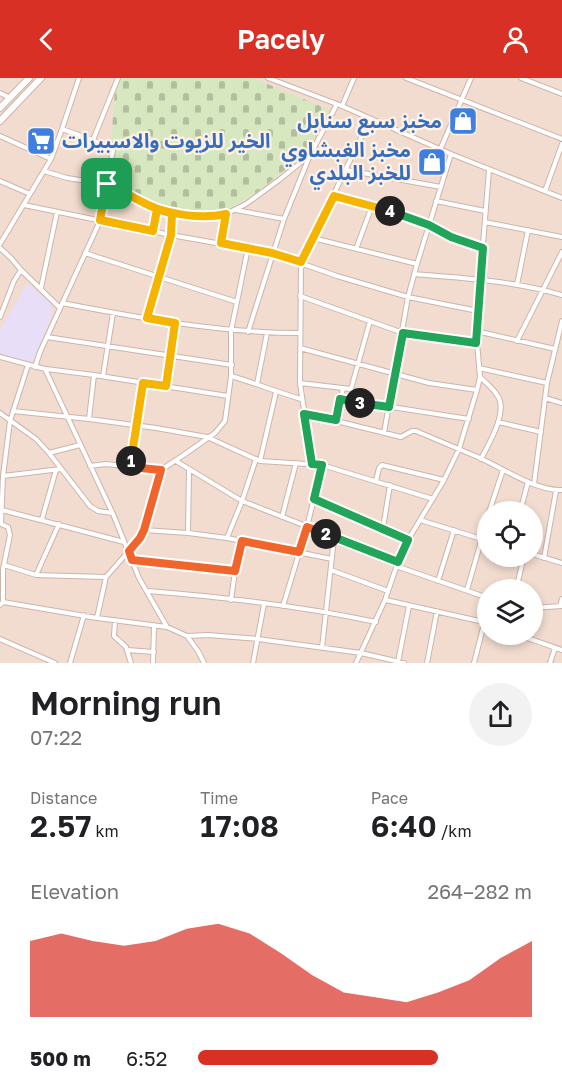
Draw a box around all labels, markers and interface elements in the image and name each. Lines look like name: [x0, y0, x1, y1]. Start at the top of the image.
icon: back: [30, 23, 63, 56]
text: Pacely: [237, 23, 325, 55]
icon: person: [499, 23, 532, 56]
shop icon: مخبز سبع سنابل: [447, 105, 479, 137]
place label: مخبز سبع سنابل: [297, 108, 442, 136]
supermarket icon: الخير للزيوت والاسبيرات: [25, 125, 57, 157]
place label: الخير للزيوت والاسبيرات: [62, 128, 270, 153]
place label: مخبز الغبشاوي للخبز البلدي: [281, 137, 411, 190]
shop icon: مخبز الغبشاوي للخبز البلدي: [416, 146, 448, 178]
pin: [81, 158, 132, 209]
icon: arrive: [90, 167, 123, 200]
pin: 4: [375, 196, 405, 226]
text: 4: [385, 201, 395, 221]
pin: 3: [345, 388, 375, 418]
text: 3: [355, 393, 365, 413]
pin: 1: [116, 446, 146, 476]
text: 1: [127, 451, 135, 471]
map controls: [477, 501, 543, 645]
button: locate: [477, 501, 543, 567]
pin: 2: [311, 519, 341, 549]
text: 2: [321, 524, 331, 544]
button: layers: [477, 579, 543, 645]
text: Morning run: [30, 683, 222, 722]
button: share: [469, 683, 532, 746]
text: 07:22: [30, 725, 82, 749]
text: Distance: [30, 788, 97, 808]
text: Time: [200, 788, 238, 808]
text: Pace: [371, 788, 408, 808]
text: 2.57: [30, 808, 91, 844]
text: 17:08: [200, 808, 279, 844]
text: 6:40: [371, 808, 437, 844]
text: km: [91, 821, 119, 841]
text: /km: [437, 821, 472, 841]
text: Elevation: [30, 879, 119, 903]
text: 264–282 m: [427, 879, 532, 903]
text: 500 m: [30, 1046, 91, 1070]
text: 6:52: [126, 1046, 167, 1070]

